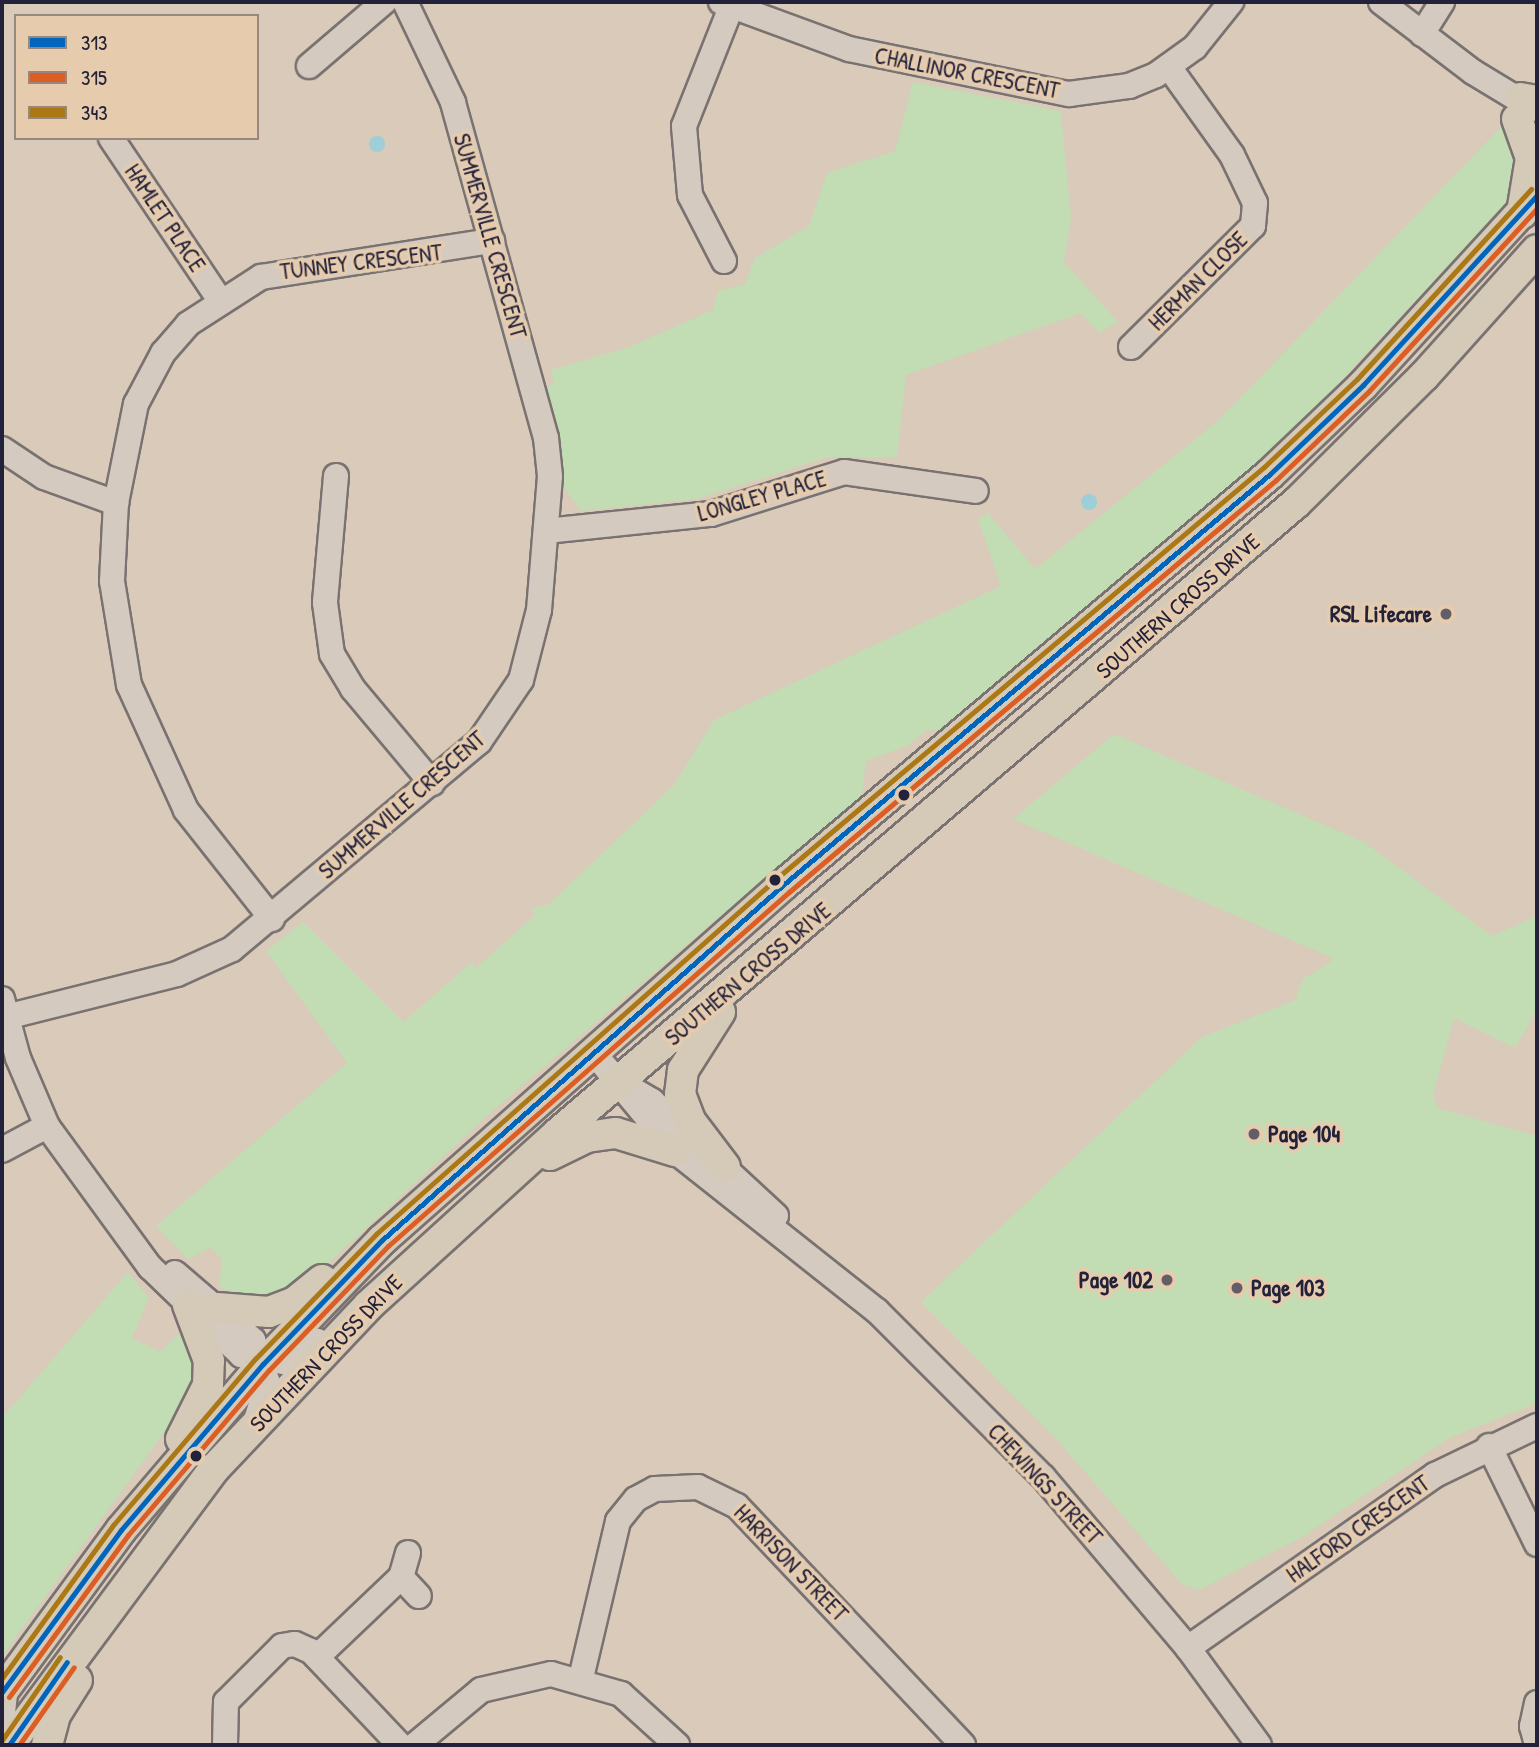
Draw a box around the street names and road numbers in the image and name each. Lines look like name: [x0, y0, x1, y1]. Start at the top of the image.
street label: CHALLINOR CRESCENT: [872, 42, 1062, 104]
street label: SUMMERVILLE CRESCENT: [448, 130, 532, 342]
street label: HAMLET PLACE: [119, 159, 211, 277]
street label: HERMAN CLOSE: [1143, 226, 1253, 336]
street label: TUNNEY CRESCENT: [278, 238, 444, 286]
street label: LONGLEY PLACE: [695, 464, 829, 528]
street label: SOUTHERN CROSS DRIVE: [1091, 527, 1265, 685]
street label: SUMMERVILLE CRESCENT: [313, 725, 491, 885]
street label: SOUTHERN CROSS DRIVE: [660, 897, 836, 1051]
street label: SOUTHERN CROSS DRIVE: [244, 1269, 408, 1437]
street label: CHEWINGS STREET: [982, 1418, 1108, 1550]
street label: HALFORD CRESCENT: [1281, 1469, 1435, 1589]
street label: HARRISON STREET: [728, 1499, 854, 1627]

